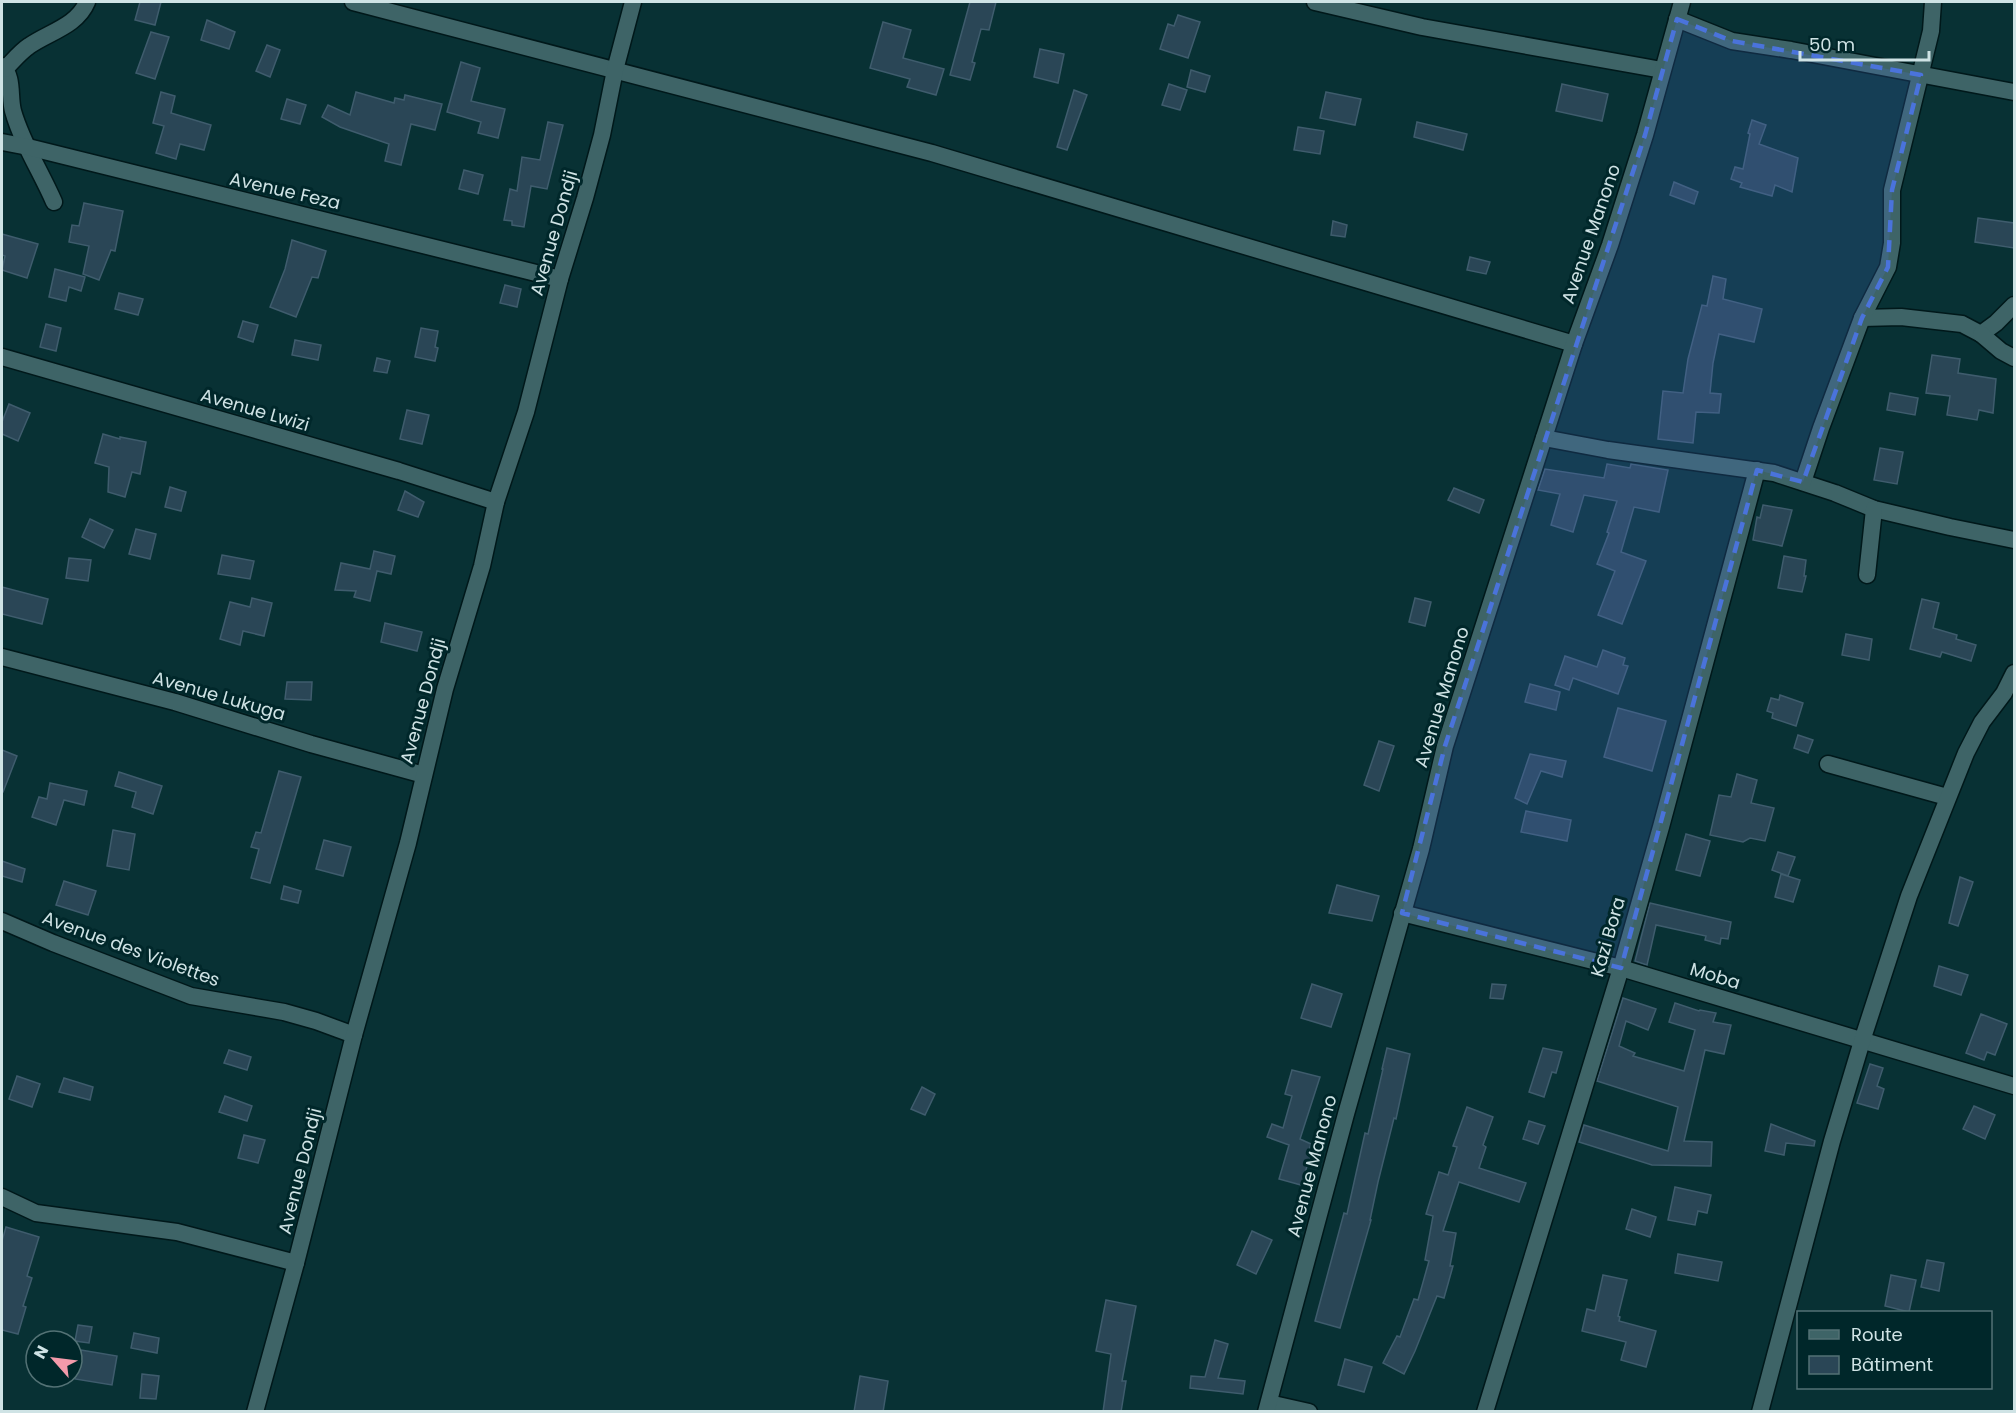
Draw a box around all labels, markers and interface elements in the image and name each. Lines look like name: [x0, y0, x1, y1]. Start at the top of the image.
scale bar: [1800, 24, 1929, 62]
text: 50 m: [1809, 32, 1855, 57]
street label: Avenue Manono: [1555, 161, 1626, 307]
street label: Avenue Feza: [227, 166, 343, 215]
street label: Avenue Dondji: [524, 167, 583, 298]
street label: Avenue Lwizi: [198, 382, 312, 437]
street label: Avenue Manono: [1408, 623, 1475, 770]
street label: Avenue Dondji: [394, 635, 451, 767]
street label: Avenue Lukuga: [150, 665, 288, 726]
street label: Kazi Bora: [1584, 894, 1631, 980]
street label: Avenue des Violettes: [39, 905, 223, 992]
street label: Moba: [1687, 956, 1743, 995]
street label: Avenue Manono: [1281, 1092, 1343, 1240]
street label: Avenue Dondji: [272, 1105, 327, 1237]
legend: [1797, 1311, 1992, 1389]
text: Route: [1851, 1322, 1903, 1347]
north arrow: [24, 1329, 84, 1389]
text: N: [28, 1341, 54, 1363]
text: Bâtiment: [1851, 1352, 1933, 1377]

